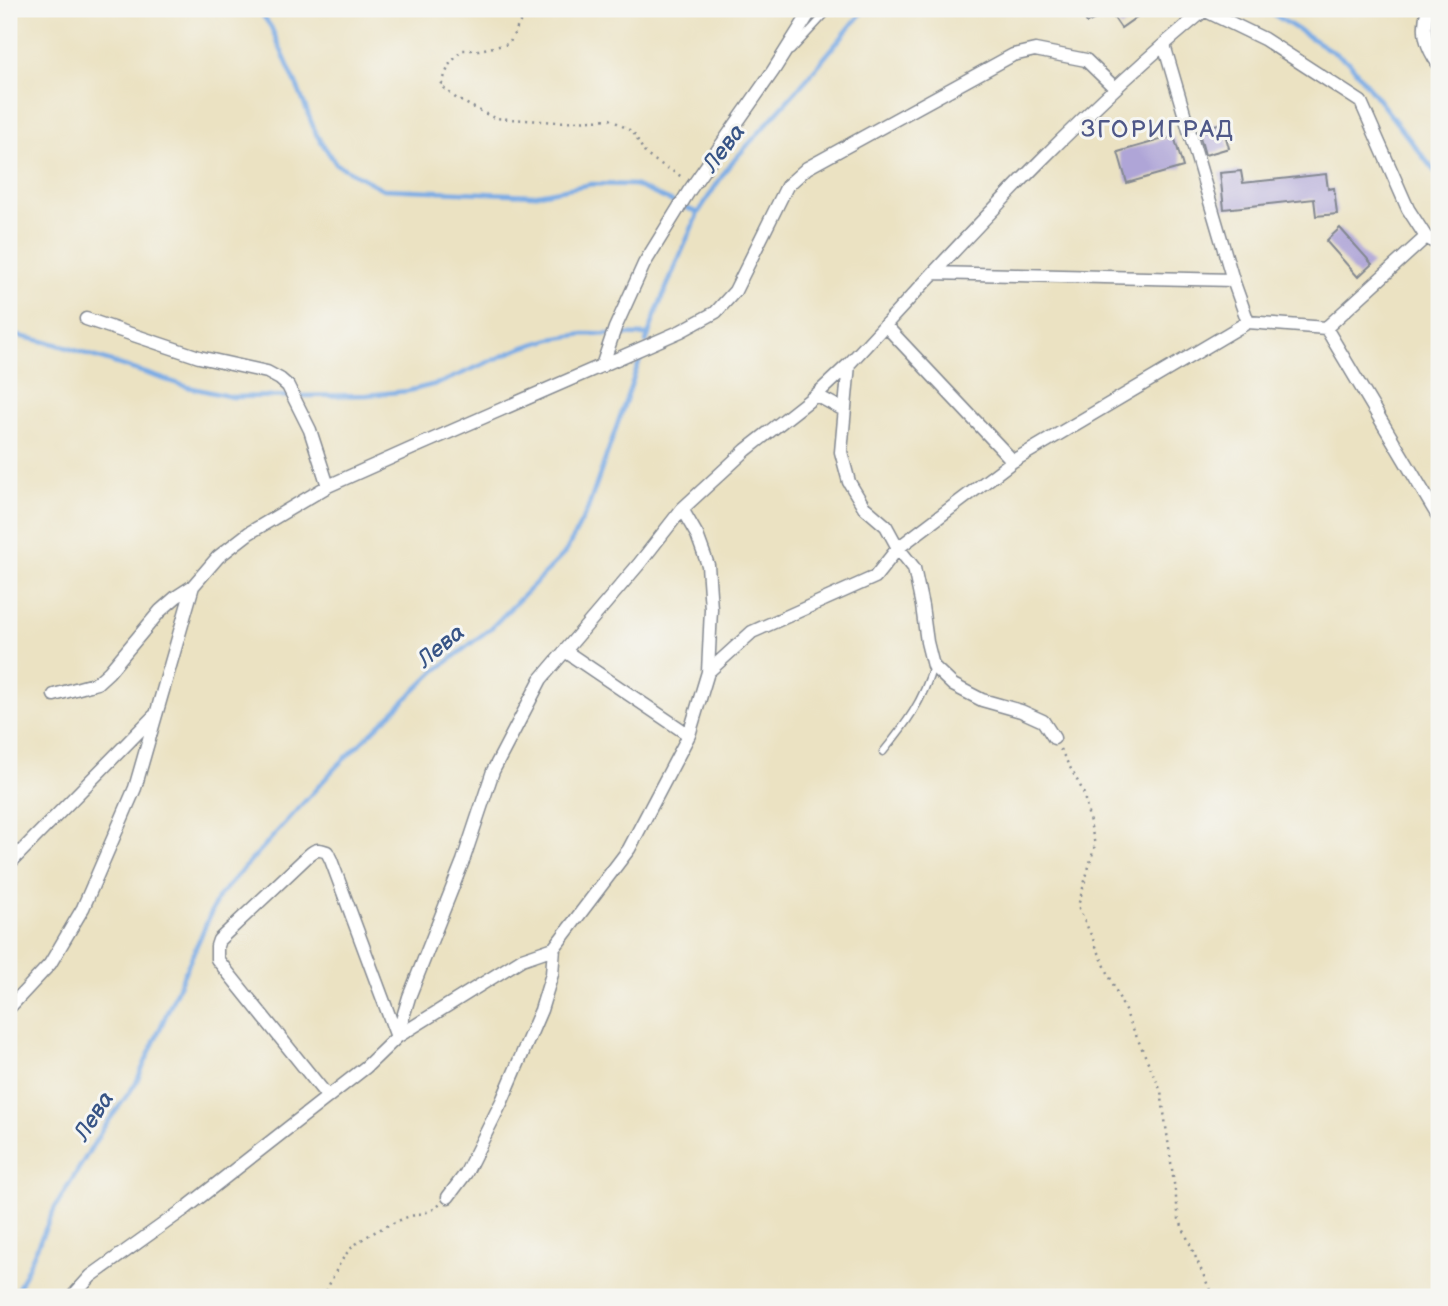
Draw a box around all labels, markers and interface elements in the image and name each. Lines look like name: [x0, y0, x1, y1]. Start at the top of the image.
district label: ЗГОРИГРАД: [1081, 115, 1235, 144]
water label: Лева: [695, 118, 751, 179]
water label: Лева: [410, 618, 470, 675]
water label: Лева: [67, 1086, 120, 1148]

